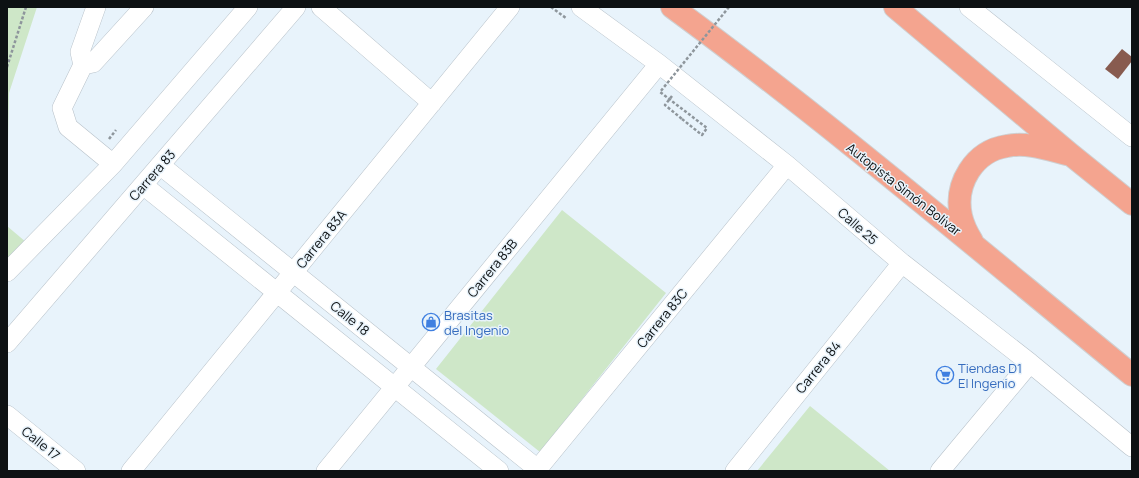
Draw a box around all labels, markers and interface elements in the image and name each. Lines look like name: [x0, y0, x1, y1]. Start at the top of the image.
street label: Autopista Simón Bolívar: [843, 138, 965, 240]
street label: Carrera 83: [125, 146, 179, 204]
street label: Calle 25: [834, 204, 882, 248]
street label: Carrera 83A: [292, 206, 350, 272]
street label: Carrera 83B: [463, 235, 521, 301]
street label: Carrera 83C: [632, 284, 692, 352]
street label: Calle 18: [327, 297, 373, 339]
place label: Brasitas del Ingenio: [444, 306, 510, 339]
shop icon: Brasitas del Ingenio: [421, 312, 441, 332]
street label: Carrera 84: [791, 337, 845, 397]
place label: Tiendas D1 El Ingenio: [958, 359, 1022, 392]
supermarket icon: Tiendas D1 El Ingenio: [935, 365, 955, 385]
street label: Calle 17: [18, 422, 64, 464]

